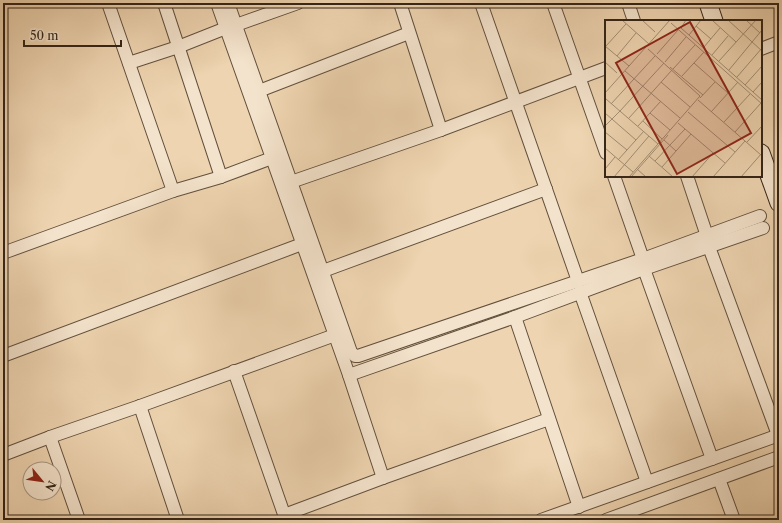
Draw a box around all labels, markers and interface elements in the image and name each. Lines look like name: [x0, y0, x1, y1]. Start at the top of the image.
inset map: [605, 20, 762, 177]
scale bar: [24, 22, 121, 48]
text: 50 m: [30, 28, 59, 43]
north arrow: [22, 461, 62, 501]
text: N: [42, 478, 59, 494]

